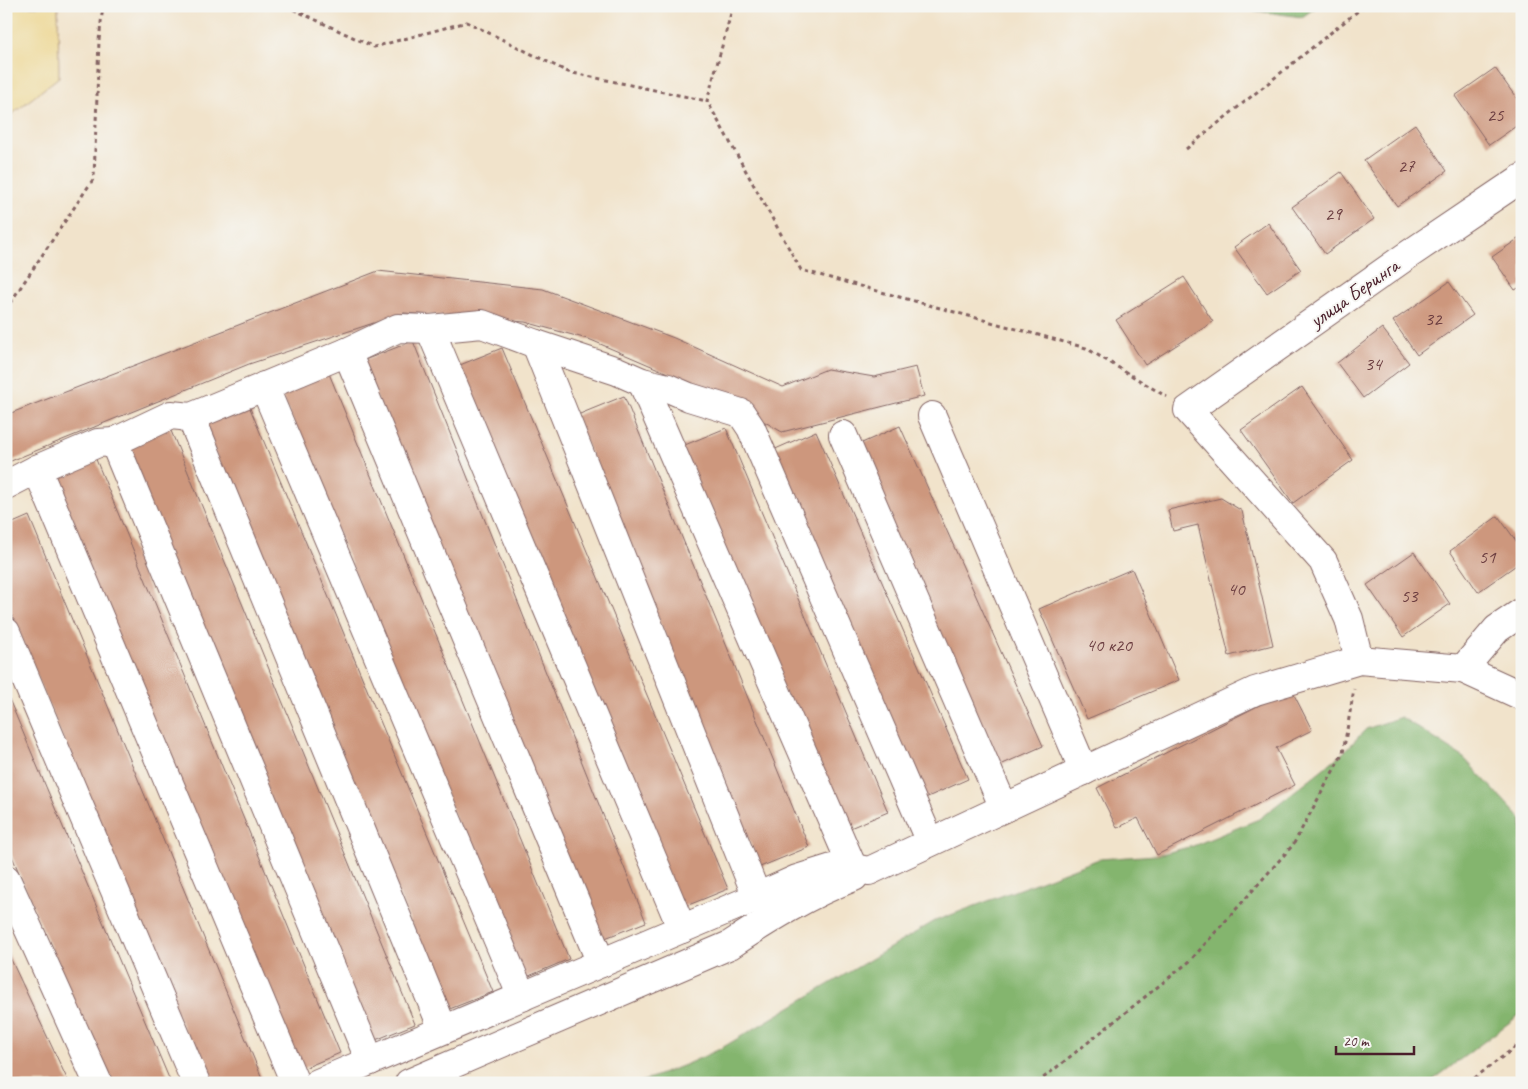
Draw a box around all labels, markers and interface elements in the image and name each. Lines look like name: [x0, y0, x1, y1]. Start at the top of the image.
house number: 25: [1486, 103, 1505, 127]
house number: 27: [1397, 154, 1416, 178]
house number: 29: [1324, 202, 1343, 226]
street label: улица Беринга: [1303, 251, 1406, 334]
house number: 32: [1424, 307, 1443, 331]
house number: 34: [1364, 352, 1384, 376]
house number: 51: [1478, 545, 1497, 569]
house number: 40: [1227, 577, 1246, 601]
house number: 53: [1400, 584, 1419, 608]
house number: 40 к20: [1086, 633, 1133, 657]
scale bar: [1336, 1024, 1413, 1056]
text: 20 m: [1343, 1032, 1370, 1051]

